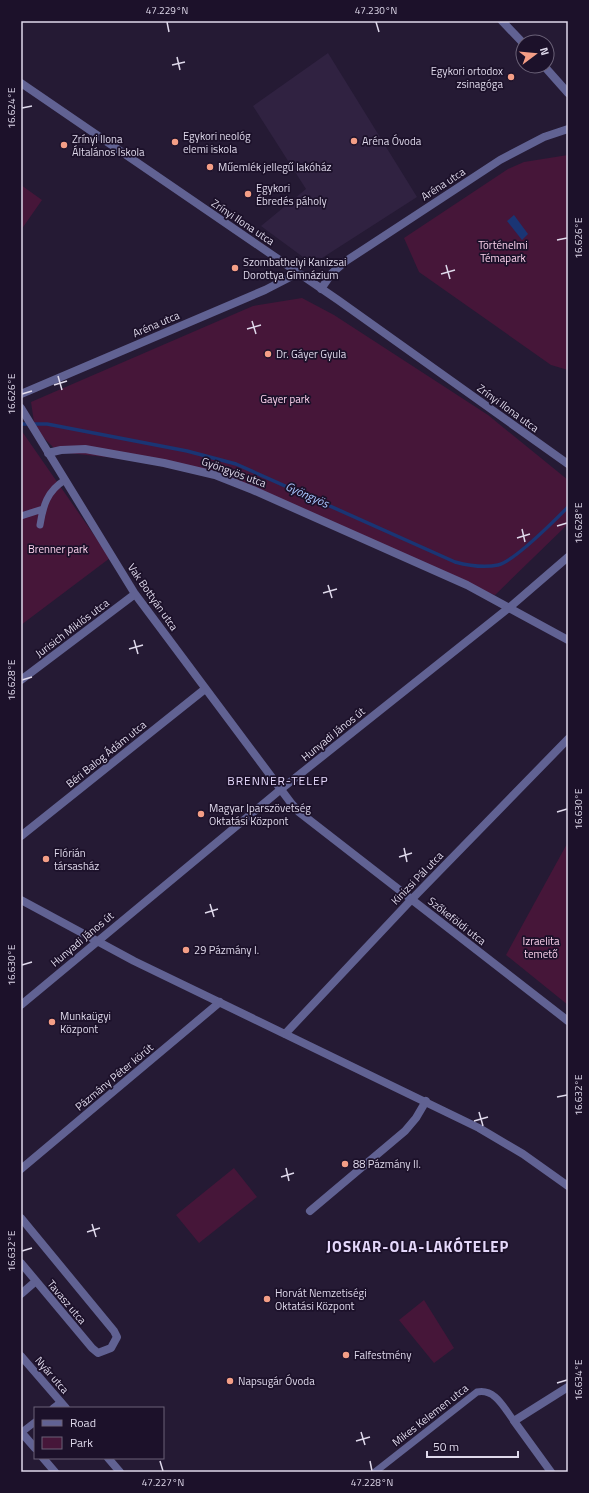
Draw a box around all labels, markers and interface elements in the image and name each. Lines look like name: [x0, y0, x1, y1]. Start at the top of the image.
text: 47.229°N: [146, 3, 188, 18]
text: 47.230°N: [355, 3, 397, 18]
north arrow: [515, 34, 555, 74]
text: N: [536, 45, 553, 57]
place label: Egykori ortodox zsinagóga: [431, 63, 503, 92]
marker: Egykori ortodox zsinagóga: [506, 72, 516, 82]
text: 16.624°E: [4, 87, 19, 129]
place label: Egykori neológ elemi iskola: [183, 128, 251, 157]
place label: Zrínyi Ilona Általános Iskola: [72, 131, 145, 160]
place label: Aréna Óvoda: [362, 133, 422, 149]
marker: Aréna Óvoda: [349, 136, 359, 146]
marker: Egykori neológ elemi iskola: [170, 137, 180, 147]
marker: Zrínyi Ilona Általános Iskola: [59, 140, 69, 150]
place label: Műemlék jellegű lakóház: [218, 159, 332, 175]
marker: Műemlék jellegű lakóház: [205, 162, 215, 172]
street label: Aréna utca: [418, 164, 469, 204]
place label: Egykori Ébredés páholy: [256, 180, 328, 209]
marker: Egykori Ébredés páholy: [243, 189, 253, 199]
street label: Zrínyi Ilona utca: [208, 195, 278, 249]
text: 16.626°E: [571, 217, 586, 259]
park label: Történelmi Témapark: [478, 237, 528, 266]
place label: Szombathelyi Kanizsai Dorottya Gimnázium: [243, 254, 346, 283]
marker: Szombathelyi Kanizsai Dorottya Gimnázium: [230, 263, 240, 273]
street label: Aréna utca: [130, 307, 182, 341]
place label: Dr. Gáyer Gyula: [276, 346, 347, 362]
marker: Dr. Gáyer Gyula: [263, 349, 273, 359]
text: 16.626°E: [4, 373, 19, 415]
street label: Zrínyi Ilona utca: [474, 380, 543, 436]
park label: Gayer park: [260, 391, 311, 407]
street label: Gyöngyös utca: [199, 453, 269, 491]
water label: Gyöngyös: [282, 477, 333, 513]
text: 16.628°E: [571, 502, 586, 544]
park label: Brenner park: [28, 541, 89, 557]
street label: Vak Bottyán utca: [124, 560, 182, 634]
street label: Jurisich Miklós utca: [32, 595, 113, 661]
text: 16.628°E: [4, 659, 19, 701]
street label: Hunyadi János út: [298, 703, 368, 765]
street label: Béri Balog Ádám utca: [62, 716, 150, 791]
district label: BRENNER-TELEP: [227, 771, 329, 790]
text: 16.630°E: [571, 788, 586, 830]
place label: Magyar Iparszövetség Oktatási Központ: [209, 800, 311, 829]
marker: Magyar Iparszövetség Oktatási Központ: [196, 809, 206, 819]
place label: Flórián társasház: [54, 845, 99, 874]
street label: Kinizsi Pál utca: [387, 847, 447, 908]
marker: Flórián társasház: [41, 854, 51, 864]
street label: Szőkeföldi utca: [425, 893, 490, 949]
street label: Hunyadi János út: [47, 908, 117, 970]
park label: Izraelita temető: [523, 933, 560, 962]
place label: 29 Pázmány I.: [194, 942, 259, 958]
text: 16.630°E: [4, 944, 19, 986]
marker: 29 Pázmány I.: [181, 945, 191, 955]
place label: Munkaügyi Központ: [60, 1008, 111, 1037]
marker: Munkaügyi Központ: [47, 1017, 57, 1027]
street label: Pázmány Péter körút: [72, 1039, 157, 1114]
text: 16.632°E: [571, 1074, 586, 1116]
place label: 88 Pázmány II.: [353, 1156, 421, 1172]
marker: 88 Pázmány II.: [340, 1159, 350, 1169]
text: 16.632°E: [4, 1230, 19, 1272]
district label: JOSKAR-OLA-LAKÓTELEP: [327, 1235, 509, 1258]
street label: Tavasz utca: [44, 1276, 91, 1328]
place label: Horvát Nemzetiségi Oktatási Központ: [275, 1285, 367, 1314]
marker: Horvát Nemzetiségi Oktatási Központ: [262, 1294, 272, 1304]
place label: Falfestmény: [354, 1347, 412, 1363]
marker: Falfestmény: [341, 1350, 351, 1360]
street label: Nyár utca: [31, 1353, 73, 1397]
text: 16.634°E: [571, 1359, 586, 1401]
place label: Napsugár Óvoda: [238, 1373, 315, 1389]
marker: Napsugár Óvoda: [225, 1376, 235, 1386]
street label: Mikes Kelemen utca: [389, 1380, 472, 1450]
legend: [34, 1407, 164, 1459]
text: Road: [70, 1413, 96, 1432]
text: Park: [70, 1433, 93, 1452]
scale bar: [427, 1433, 518, 1459]
text: 50 m: [433, 1437, 459, 1456]
text: 47.227°N: [142, 1475, 184, 1490]
text: 47.228°N: [351, 1475, 393, 1490]

